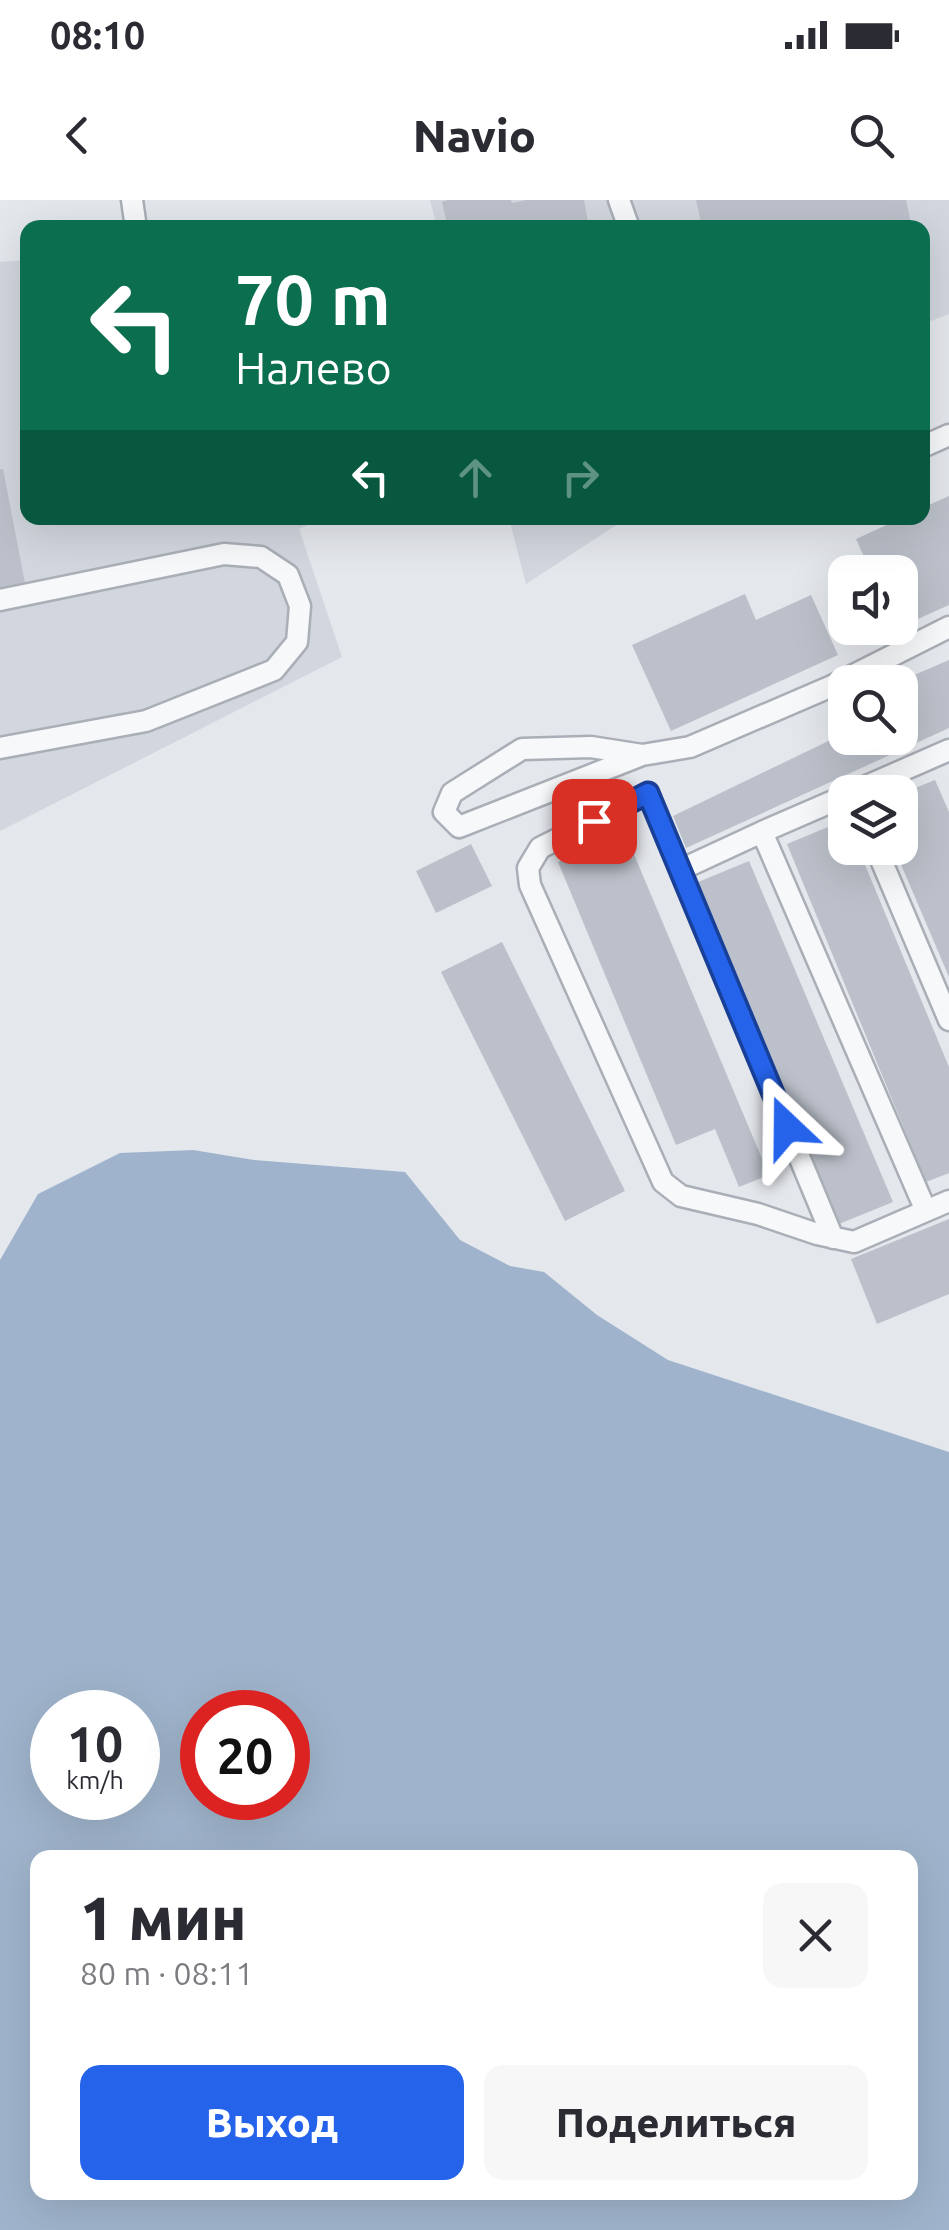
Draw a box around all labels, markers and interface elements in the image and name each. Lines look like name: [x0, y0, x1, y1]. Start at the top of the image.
text: 08:10: [50, 14, 145, 56]
icon: back: [50, 108, 105, 163]
icon: search: [844, 108, 899, 163]
text: Navio: [413, 110, 536, 161]
icon: left: [70, 260, 200, 390]
text: 70 m: [235, 260, 391, 338]
text: Налево: [235, 342, 392, 393]
icon: left: [343, 450, 398, 505]
icon: ahead: [448, 450, 503, 505]
icon: right: [553, 450, 608, 505]
map controls: [828, 555, 918, 865]
button: sound: [828, 555, 918, 645]
button: search: [828, 665, 918, 755]
button: layers: [828, 775, 918, 865]
pin: [552, 779, 637, 864]
icon: arrive: [567, 794, 622, 849]
position arrow: [735, 1075, 839, 1179]
speed limit sign: 20: [180, 1690, 310, 1820]
text: 10: [67, 1715, 123, 1771]
text: km/h: [66, 1766, 124, 1794]
button: close: [763, 1883, 868, 1988]
text: 1 мин: [80, 1884, 247, 1951]
text: 80 m · 08:11: [80, 1955, 254, 1991]
button: Выход: [80, 2065, 464, 2180]
button: Поделиться: [484, 2065, 868, 2180]

